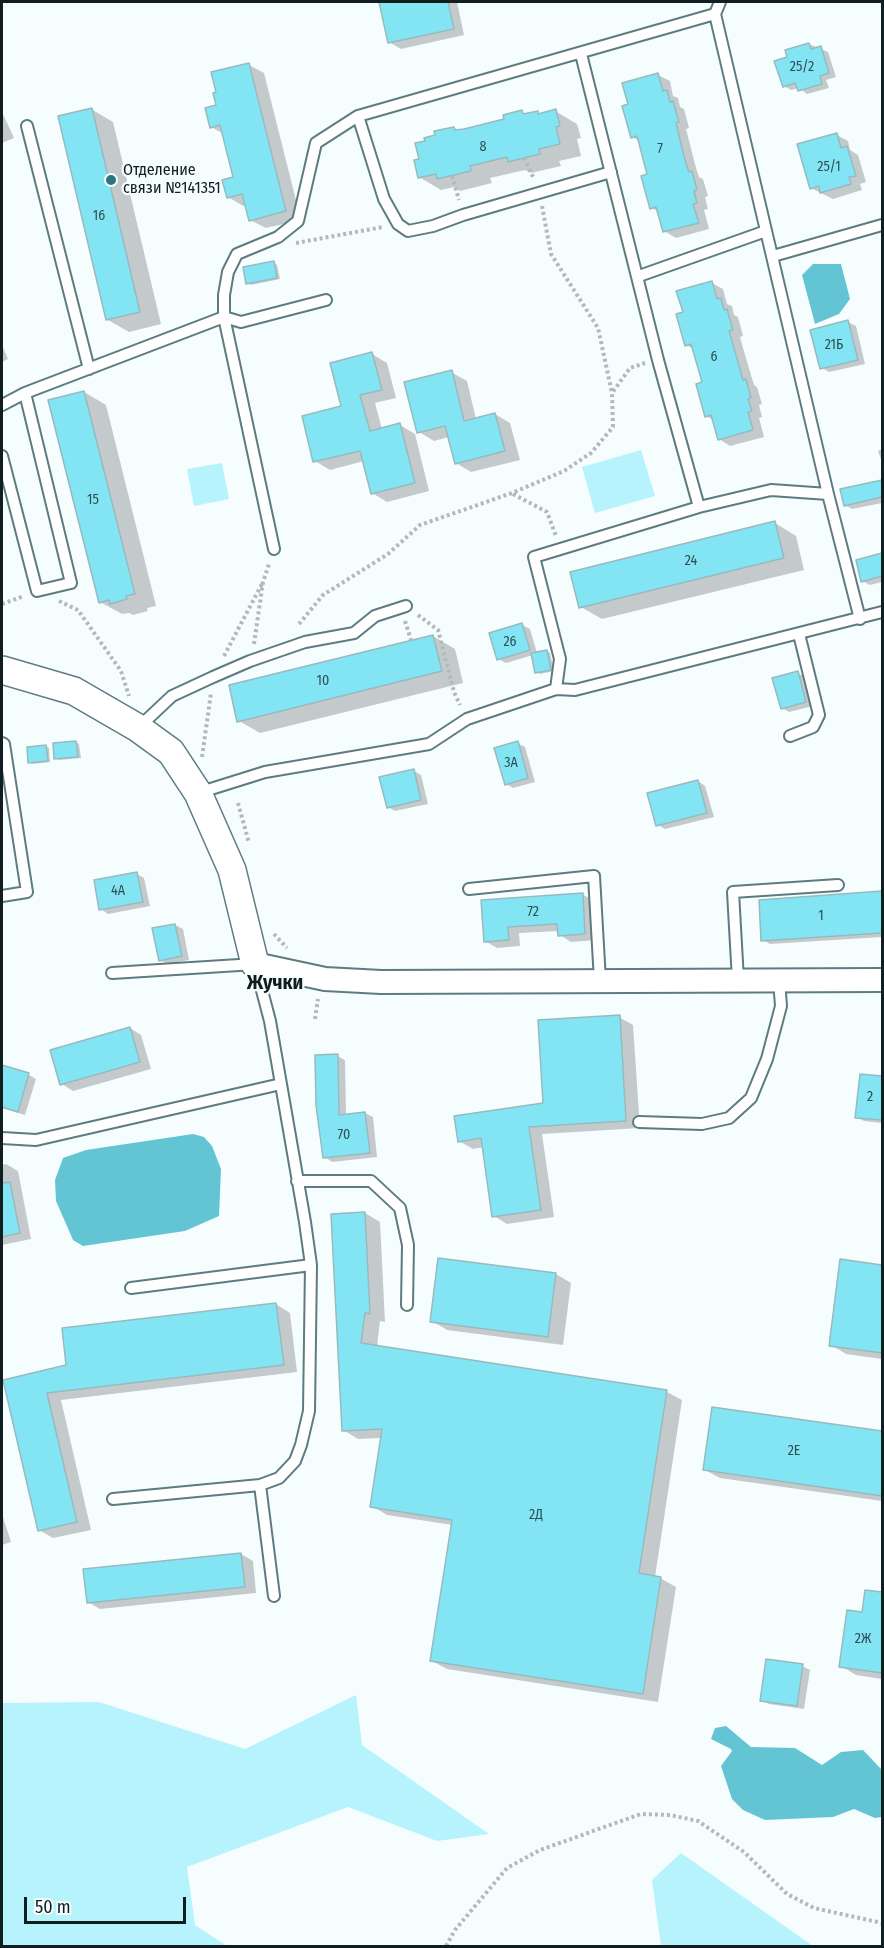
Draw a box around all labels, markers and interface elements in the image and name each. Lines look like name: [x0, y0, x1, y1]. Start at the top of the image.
house number: 25/2: [790, 59, 814, 75]
house number: 8: [480, 139, 486, 155]
house number: 7: [657, 141, 663, 157]
house number: 25/1: [817, 159, 841, 175]
place label: Отделение связи №141351: [123, 161, 221, 199]
marker: Отделение связи №141351: [104, 173, 118, 187]
house number: 16: [93, 208, 105, 224]
house number: 21Б: [825, 337, 843, 353]
house number: 6: [711, 349, 717, 365]
house number: 15: [87, 492, 99, 508]
house number: 24: [685, 553, 697, 569]
house number: 26: [503, 634, 517, 650]
house number: 10: [317, 673, 329, 689]
house number: 3А: [504, 755, 518, 771]
house number: 4А: [111, 883, 125, 899]
house number: 72: [527, 904, 539, 920]
house number: 1: [818, 908, 824, 924]
district label: Жучки: [247, 971, 303, 995]
house number: 2: [867, 1089, 873, 1105]
house number: 70: [338, 1127, 350, 1143]
house number: 2Е: [788, 1443, 800, 1459]
house number: 2Д: [529, 1507, 543, 1523]
house number: 2Ж: [855, 1631, 871, 1647]
scale bar: [27, 1885, 189, 1923]
text: 50 m: [35, 1896, 71, 1918]

